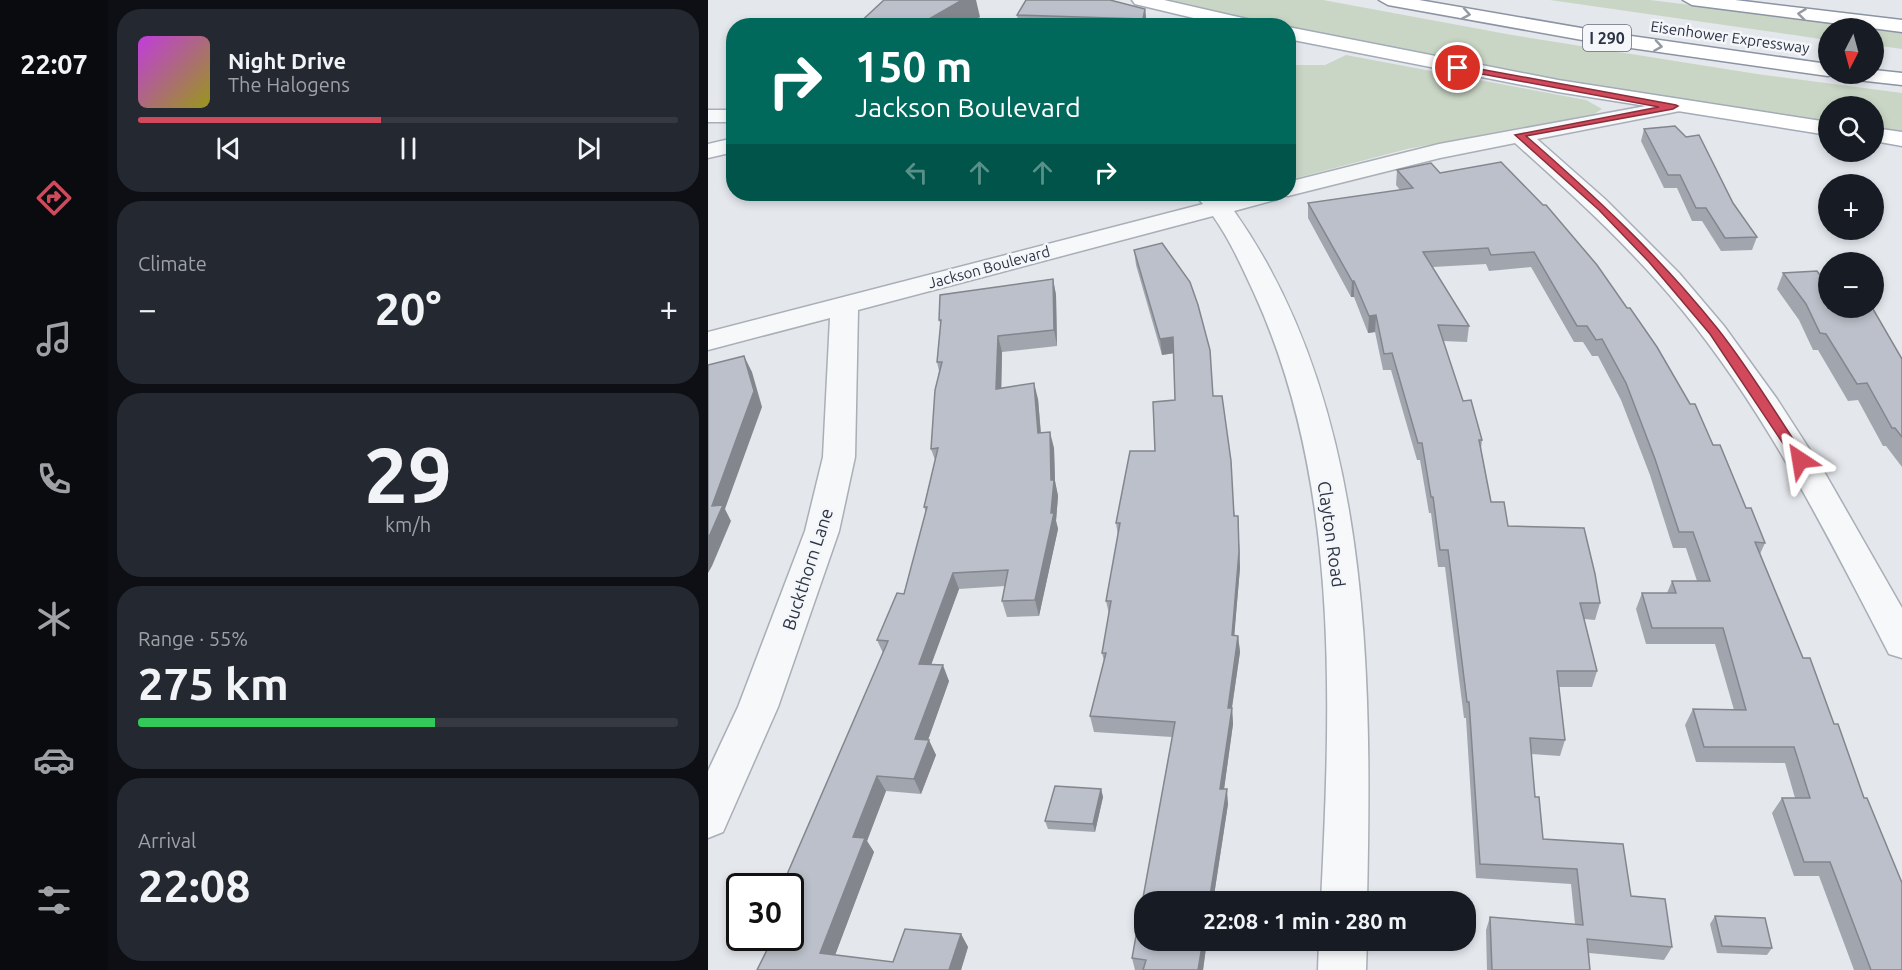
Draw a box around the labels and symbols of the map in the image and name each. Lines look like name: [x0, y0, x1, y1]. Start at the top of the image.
one-way arrow: [1460, 7, 1470, 20]
one-way arrow: [1798, 8, 1807, 21]
street label: Eisenhower Expressway: [1649, 17, 1811, 57]
north arrow: [1818, 18, 1884, 84]
road number: I 290: [1583, 25, 1631, 51]
one-way arrow: [1654, 39, 1663, 51]
pin: [1432, 42, 1483, 93]
street label: Jackson Boulevard: [926, 243, 1052, 291]
position arrow: [1768, 428, 1832, 492]
street label: Clayton Road: [1315, 480, 1349, 588]
street label: Buckthorn Lane: [778, 506, 836, 632]
speed limit sign: 30: [726, 873, 804, 951]

